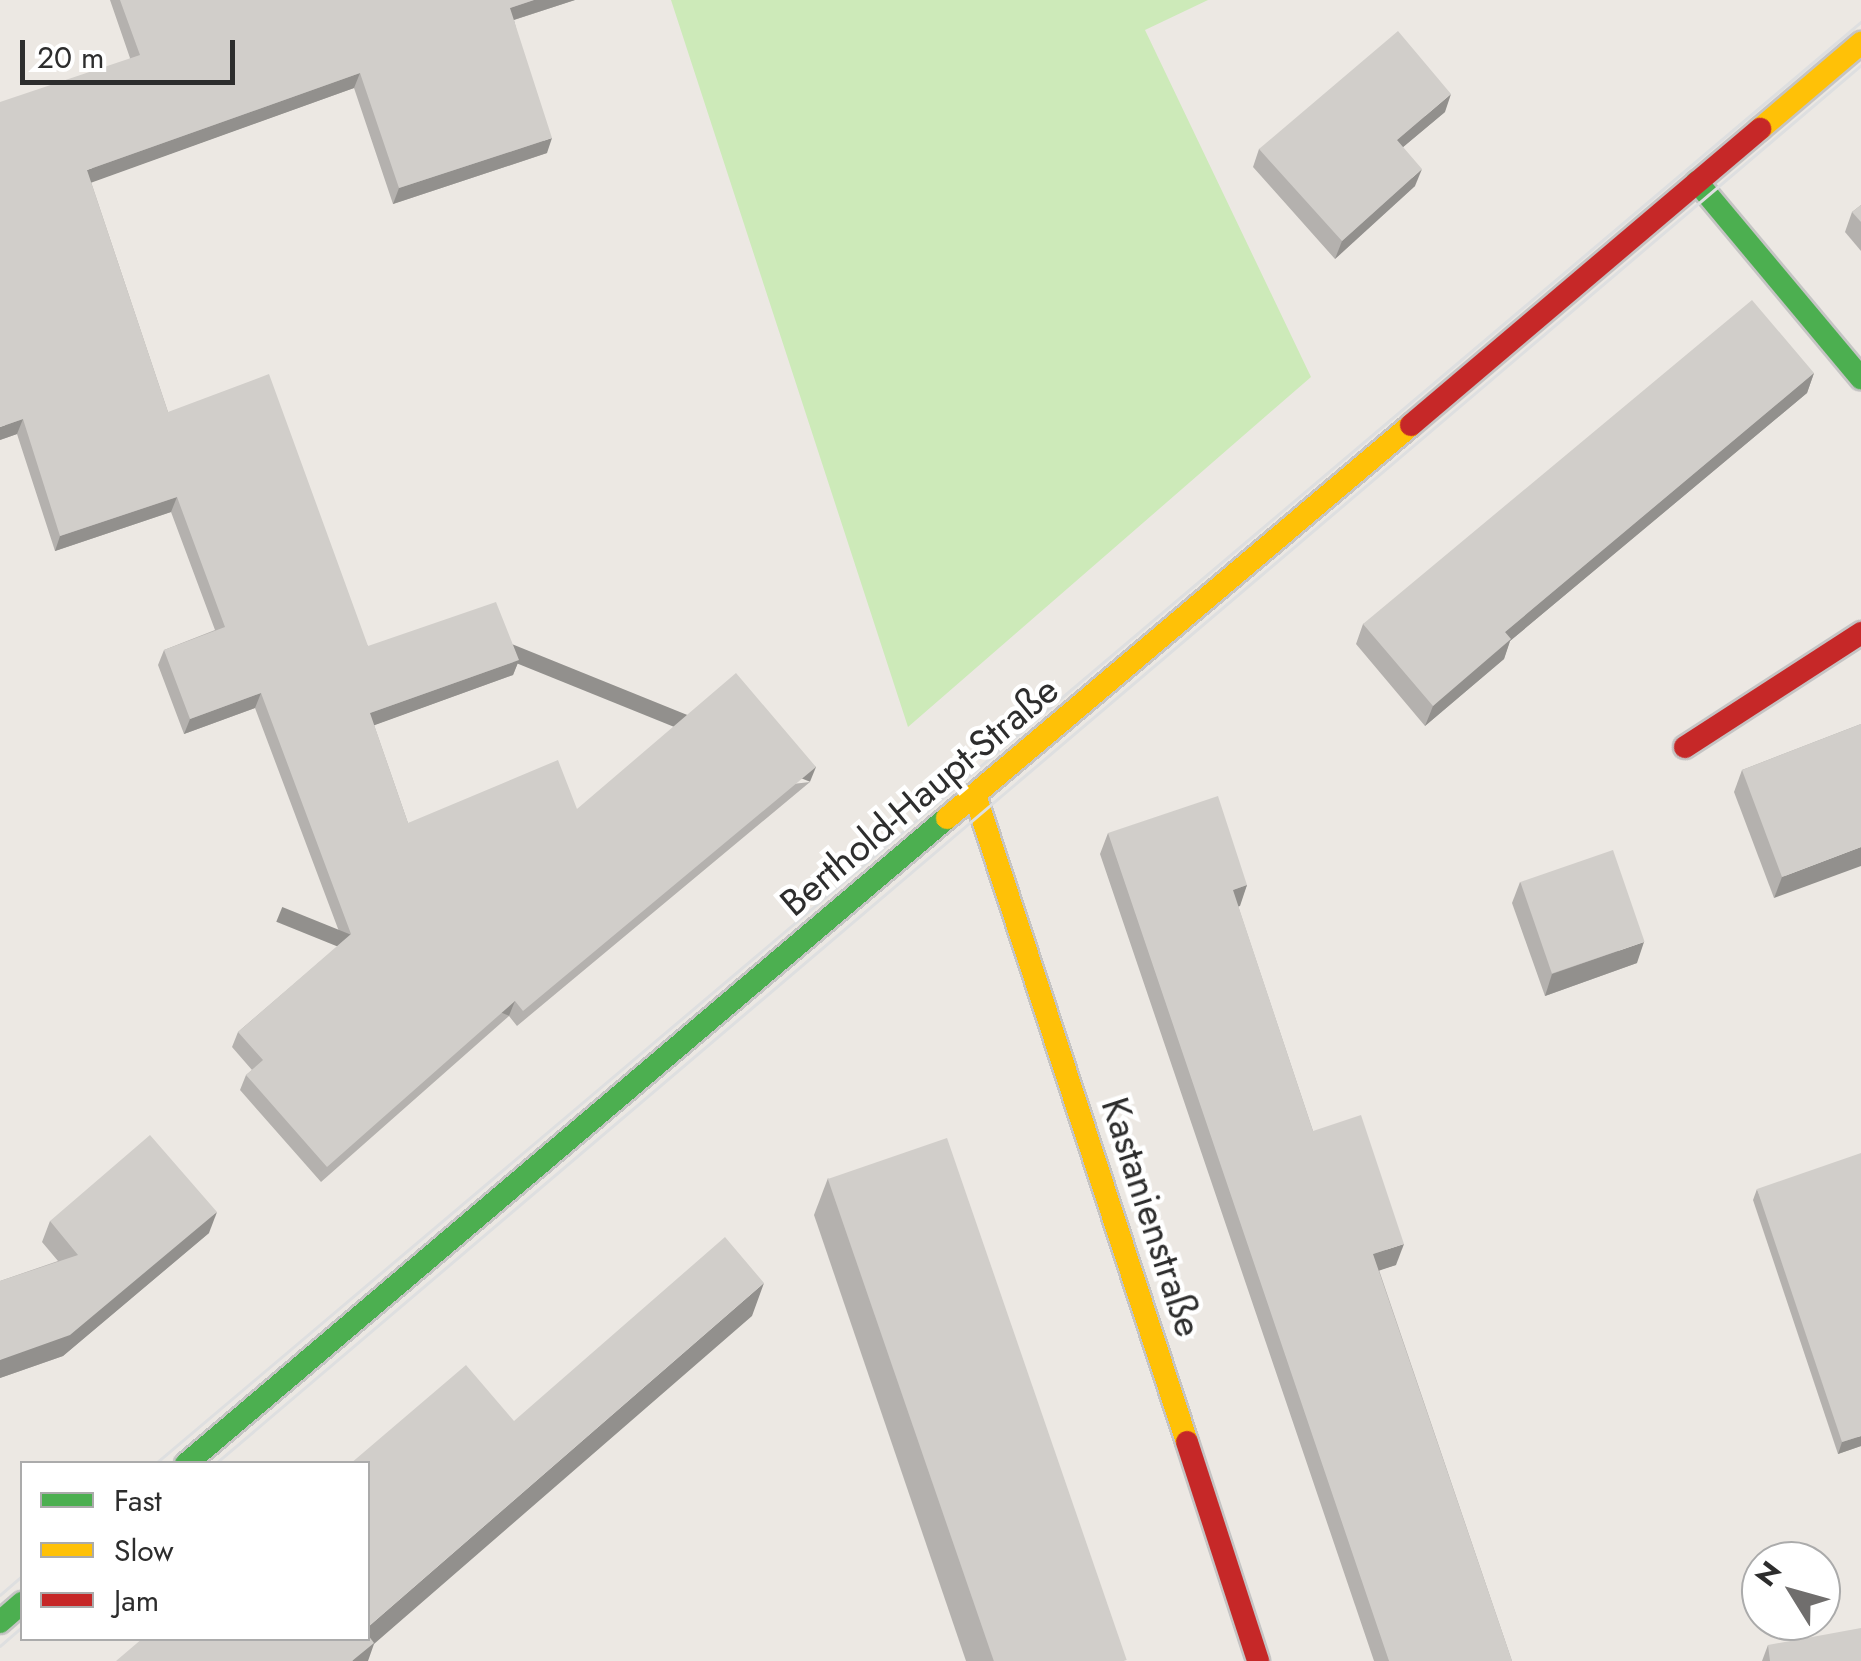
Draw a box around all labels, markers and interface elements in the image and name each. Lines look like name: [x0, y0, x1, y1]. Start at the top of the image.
scale bar: [25, 20, 240, 82]
text: 20 m: [37, 36, 104, 79]
street label: Berthold-Haupt-Straße: [771, 667, 1067, 925]
street label: Kastanienstraße: [1092, 1092, 1212, 1342]
legend: [20, 1461, 370, 1641]
text: Fast: [114, 1479, 162, 1522]
text: Slow: [114, 1529, 174, 1572]
north arrow: [1741, 1541, 1841, 1641]
text: N: [1745, 1553, 1791, 1595]
text: Jam: [114, 1579, 159, 1622]

